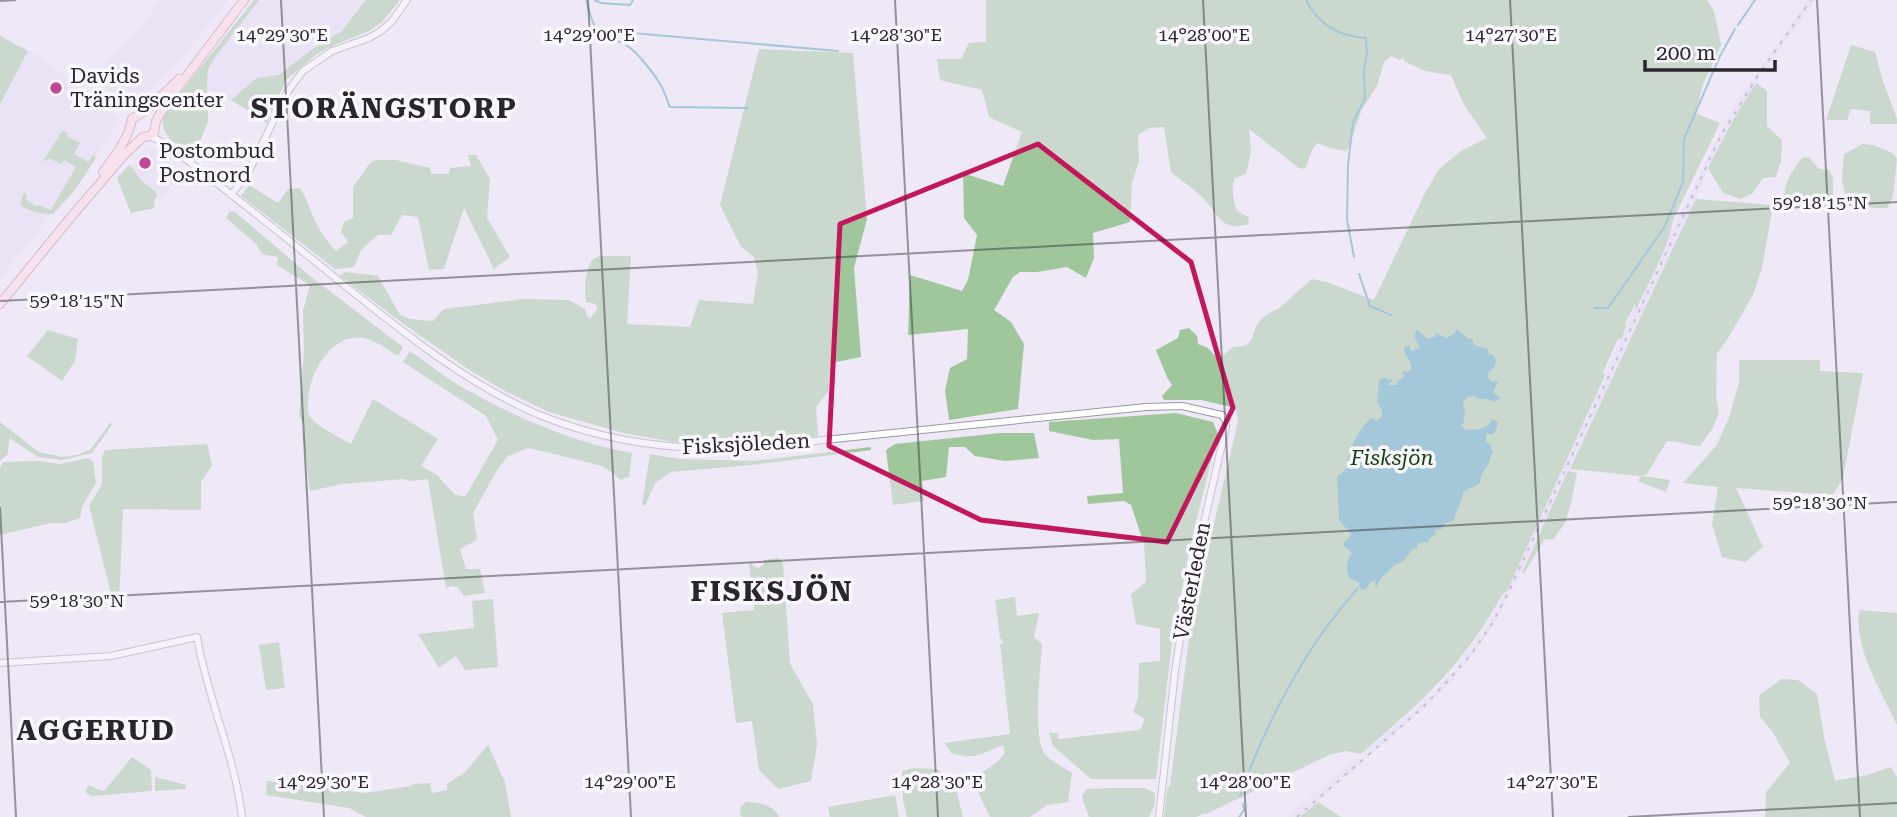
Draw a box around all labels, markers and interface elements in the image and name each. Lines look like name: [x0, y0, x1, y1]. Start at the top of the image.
text: 14°29'30"E: [236, 24, 328, 45]
text: 14°29'00"E: [543, 24, 635, 45]
text: 14°28'30"E: [850, 24, 942, 45]
text: 14°28'00"E: [1158, 24, 1250, 45]
text: 14°27'30"E: [1465, 24, 1557, 45]
scale bar: [1645, 28, 1774, 72]
text: 200 m: [1656, 41, 1716, 65]
place label: Davids Träningscenter: [70, 64, 224, 112]
marker: Davids Träningscenter: [48, 80, 64, 96]
district label: STORÄNGSTORP: [250, 91, 518, 125]
place label: Postombud Postnord: [159, 139, 275, 187]
marker: Postombud Postnord: [137, 155, 153, 171]
text: 59°18'15"N: [1773, 192, 1867, 213]
text: 59°18'15"N: [30, 290, 124, 311]
street label: Fisksjöleden: [681, 429, 811, 459]
park label: Fisksjön: [1350, 446, 1433, 470]
text: 59°18'30"N: [1773, 492, 1867, 513]
street label: Västerleden: [1169, 519, 1215, 642]
district label: FISKSJÖN: [690, 574, 854, 608]
text: 59°18'30"N: [30, 590, 124, 611]
district label: AGGERUD: [16, 714, 176, 747]
text: 14°29'30"E: [277, 771, 369, 792]
text: 14°29'00"E: [584, 771, 676, 792]
text: 14°28'30"E: [891, 771, 983, 792]
text: 14°28'00"E: [1199, 771, 1291, 792]
text: 14°27'30"E: [1506, 771, 1598, 792]

